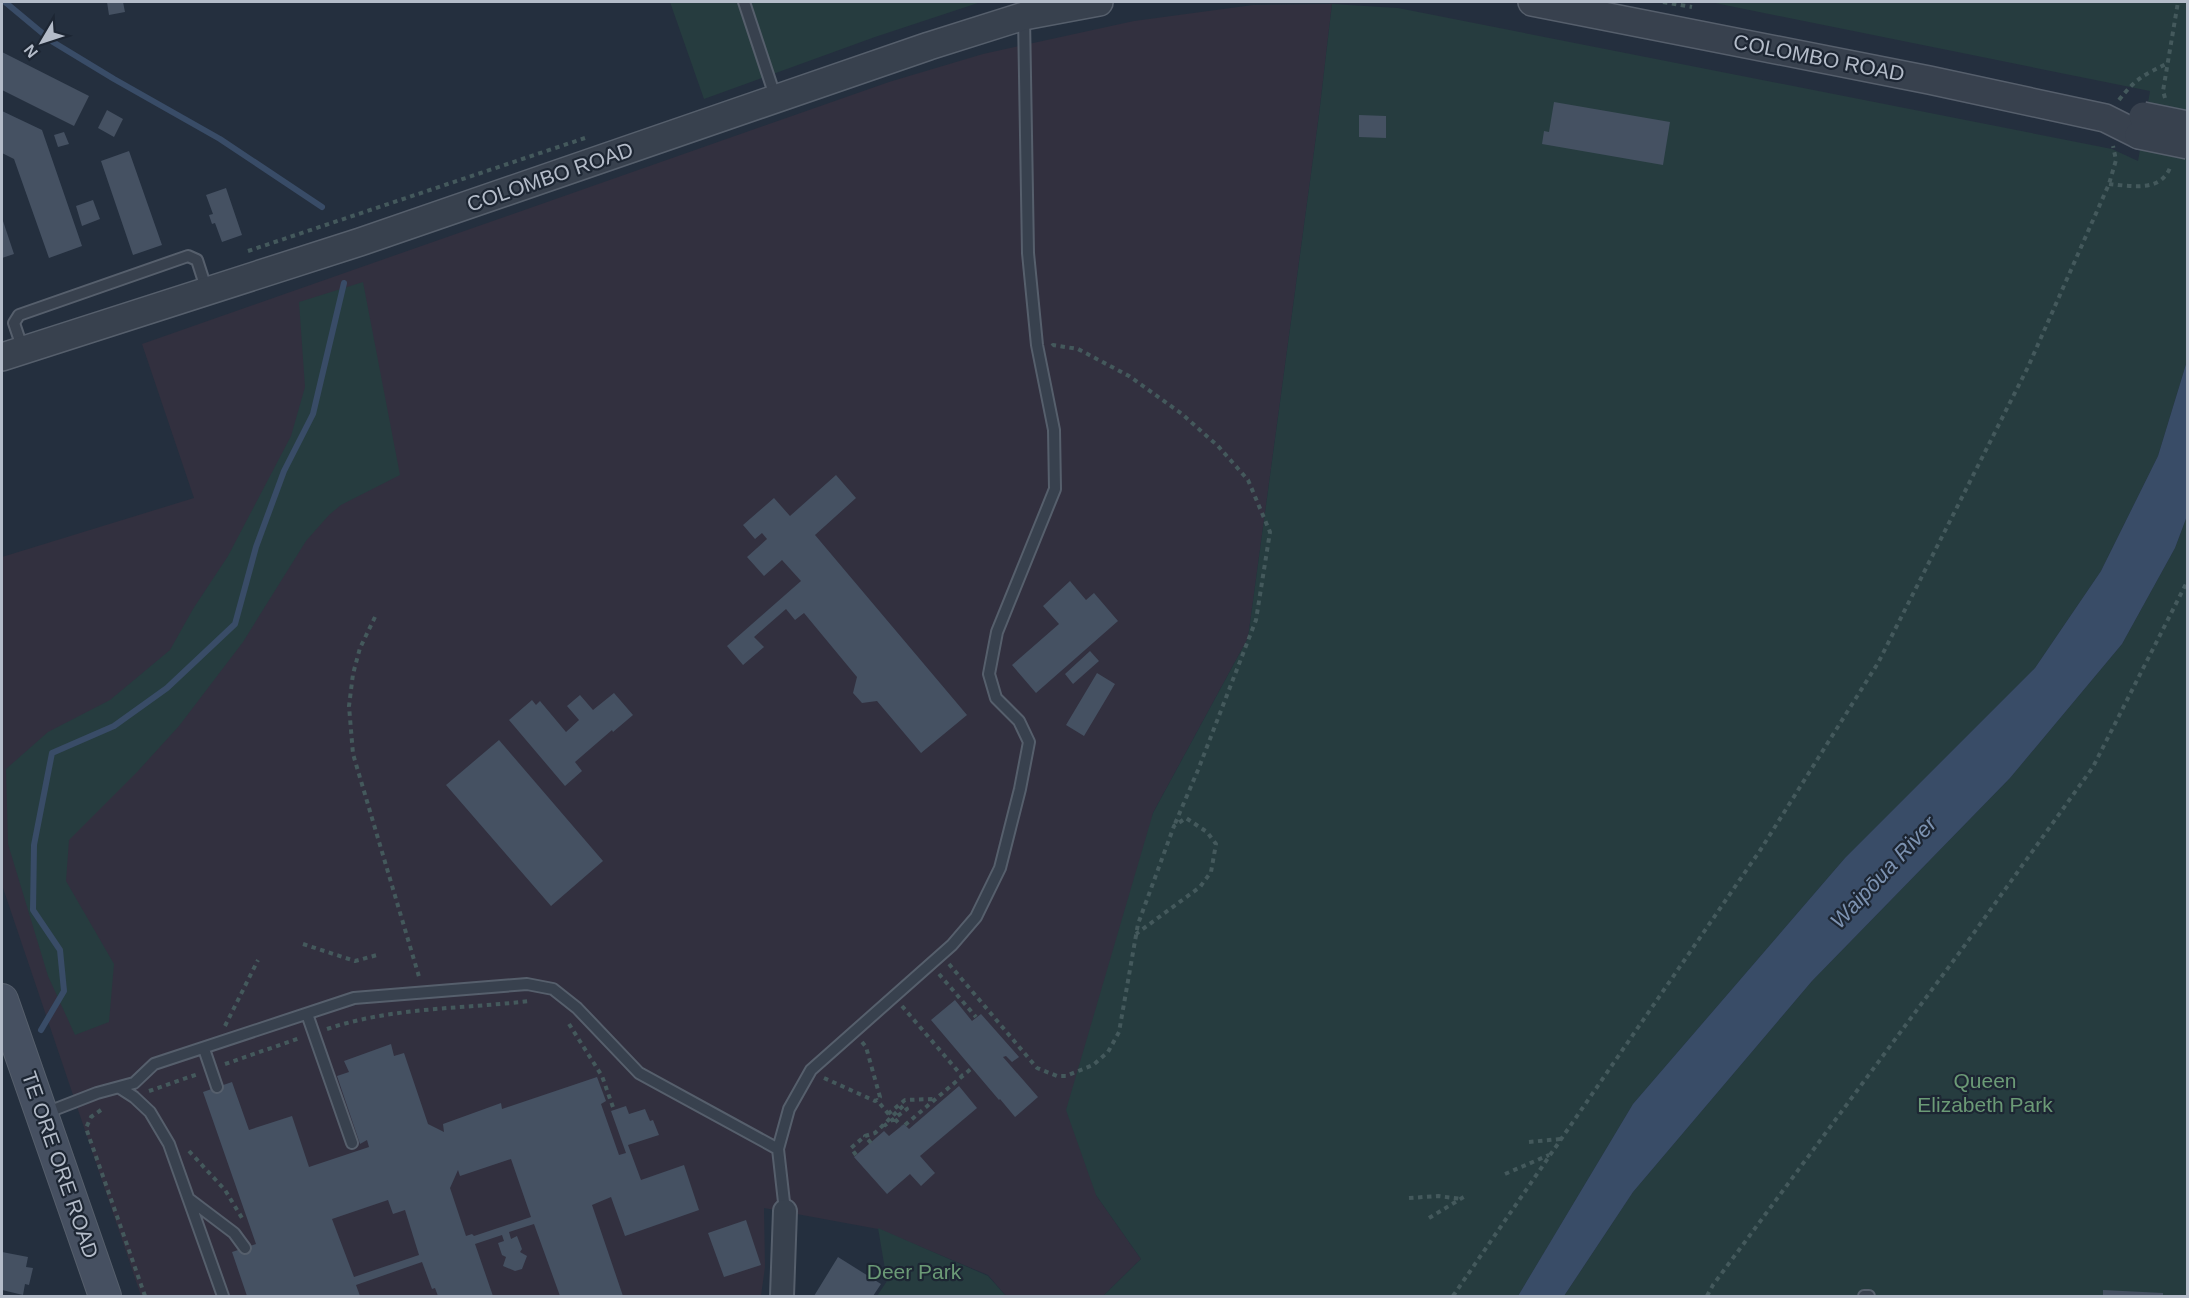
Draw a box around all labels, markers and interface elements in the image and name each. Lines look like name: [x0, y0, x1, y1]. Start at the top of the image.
north arrow: [12, 12, 72, 72]
street label: COLOMBO ROAD: [1732, 30, 1907, 85]
text: N: [20, 41, 41, 61]
street label: COLOMBO ROAD: [464, 137, 636, 216]
water label: Waipōua River: [1825, 810, 1943, 933]
street label: TE ORE ORE ROAD: [18, 1068, 103, 1261]
park label: Queen Elizabeth Park: [1917, 1069, 2053, 1116]
park label: Deer Park: [867, 1260, 962, 1283]

